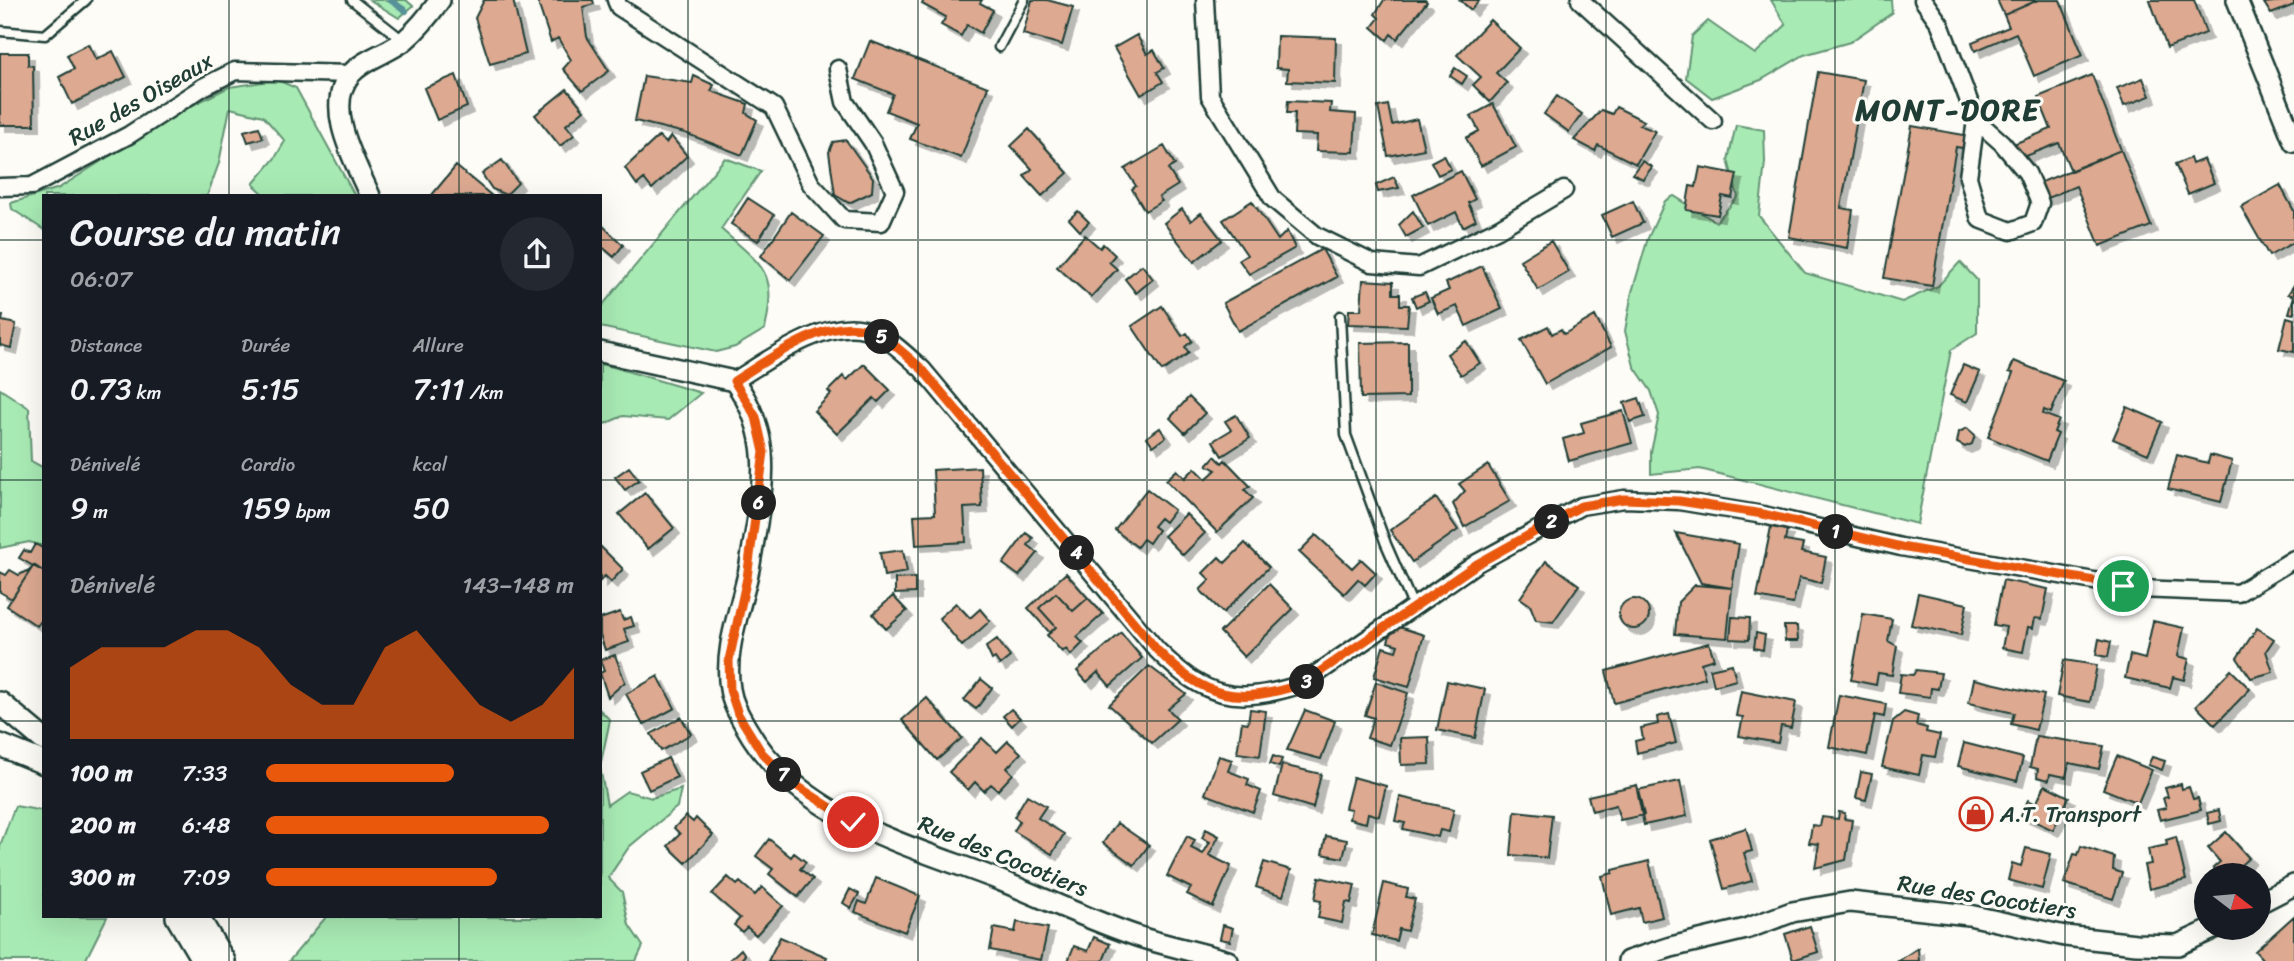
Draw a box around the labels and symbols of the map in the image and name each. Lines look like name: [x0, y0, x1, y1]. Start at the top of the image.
street label: Rue des Oiseaux: [61, 41, 222, 157]
district label: MONT-DORE: [1854, 83, 2041, 137]
pin: 5: [864, 320, 900, 354]
pin: 6: [742, 486, 776, 520]
pin: 2: [1534, 504, 1570, 540]
pin: 1: [1818, 514, 1854, 550]
pin: 4: [1060, 536, 1094, 570]
pin: [2093, 556, 2153, 616]
pin: 3: [1290, 664, 1324, 700]
pin: 7: [766, 758, 802, 792]
pin: [823, 792, 883, 852]
place label: A.T. Transport: [1999, 794, 2143, 835]
shop icon: A.T. Transport: [1957, 795, 1995, 833]
street label: Rue des Cocotiers: [912, 803, 1095, 909]
street label: Rue des Cocotiers: [1895, 863, 2080, 931]
north arrow: [2194, 863, 2272, 940]

